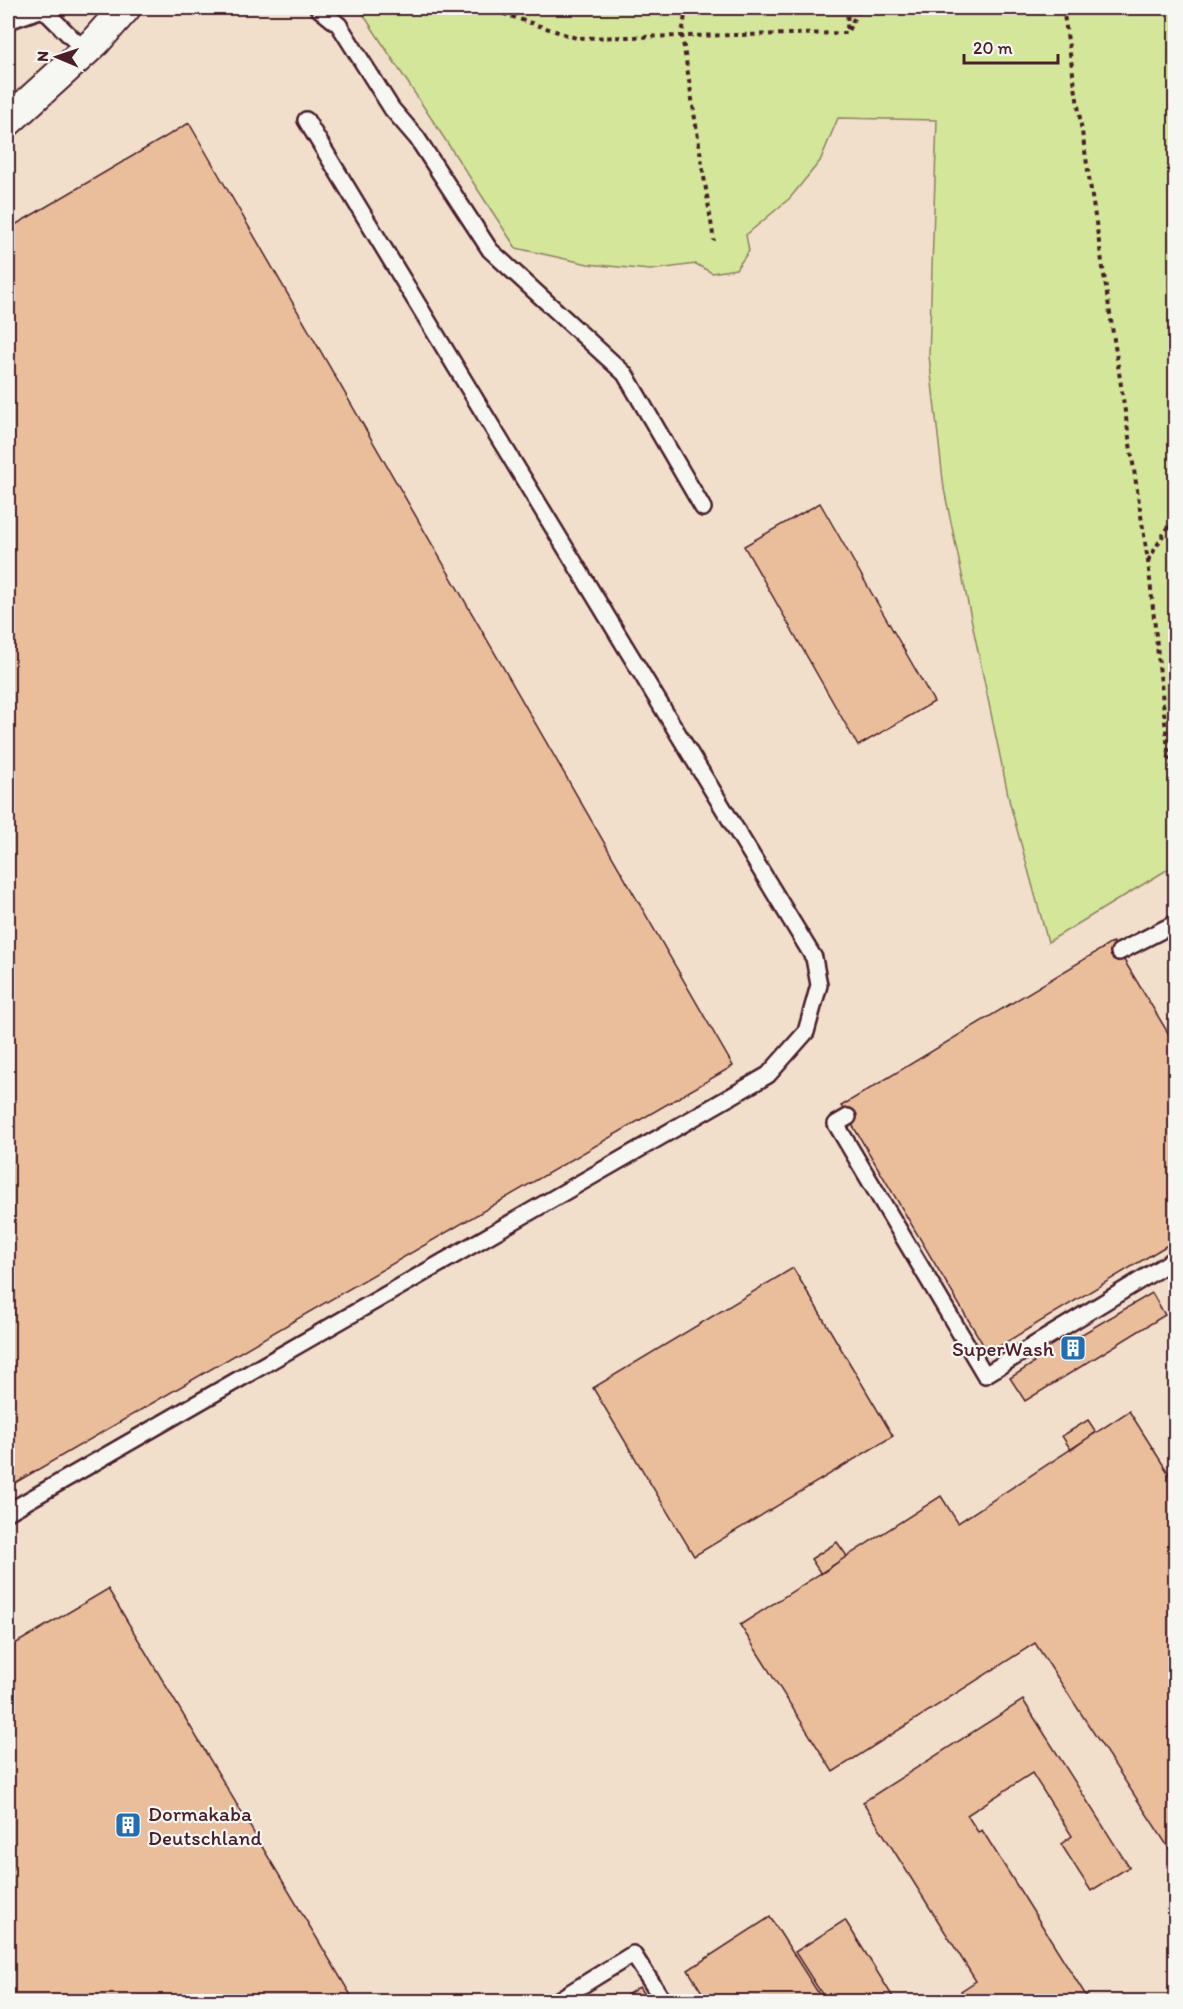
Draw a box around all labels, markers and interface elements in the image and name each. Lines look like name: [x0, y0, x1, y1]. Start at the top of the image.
north arrow: [27, 27, 87, 87]
scale bar: [964, 27, 1058, 65]
text: 20 m: [973, 37, 1013, 59]
text: N: [33, 51, 52, 62]
building icon: SuperWash: [1058, 1333, 1088, 1363]
place label: SuperWash: [952, 1336, 1055, 1361]
place label: Dormakaba Deutschland: [148, 1801, 263, 1850]
building icon: Dormakaba Deutschland: [113, 1810, 143, 1840]

